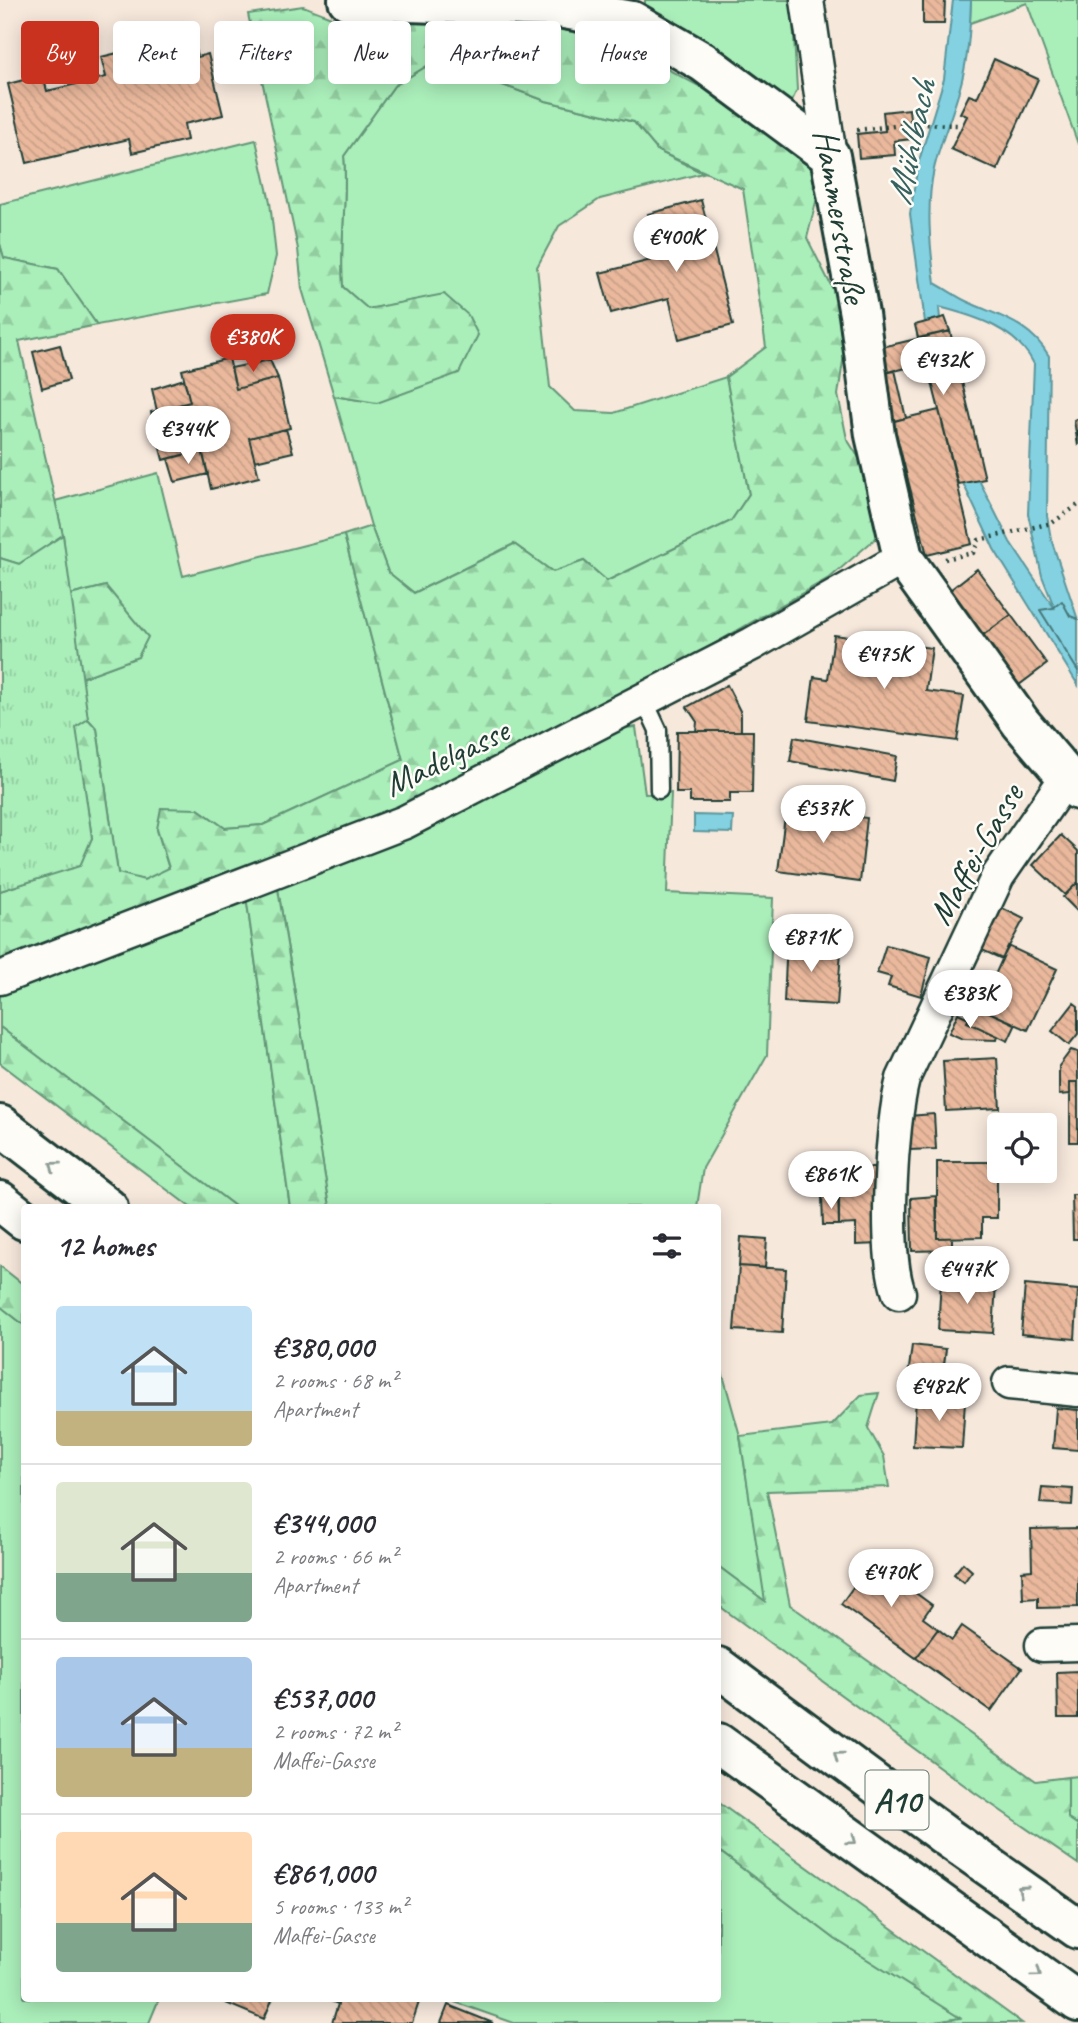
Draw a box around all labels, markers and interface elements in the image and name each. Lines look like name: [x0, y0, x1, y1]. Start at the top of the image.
chip: Buy: [21, 21, 99, 84]
chip: Rent: [113, 21, 200, 84]
chip: Filters: [214, 21, 314, 84]
chip: New: [328, 21, 411, 84]
chip: Apartment: [425, 21, 561, 84]
chip: House: [575, 21, 670, 84]
water label: Mühlbach: [874, 72, 947, 209]
street label: Hammerstraße: [803, 126, 878, 309]
pin: €400K: [627, 215, 725, 274]
text: €400K: [649, 222, 703, 251]
pin: €380K: [204, 314, 302, 374]
text: €380K: [226, 322, 280, 351]
pin: €432K: [894, 338, 992, 397]
text: €432K: [916, 345, 970, 374]
pin: €344K: [139, 406, 237, 466]
text: €344K: [161, 414, 215, 443]
pin: €475K: [835, 632, 933, 691]
text: €475K: [858, 639, 910, 668]
street label: Madelgasse: [376, 707, 518, 807]
street label: Maffei-Gasse: [917, 774, 1035, 933]
pin: €537K: [774, 786, 872, 845]
text: €537K: [797, 793, 849, 822]
pin: €871K: [762, 914, 860, 974]
text: €871K: [785, 922, 838, 951]
pin: €383K: [921, 970, 1019, 1030]
text: €383K: [943, 978, 997, 1007]
map controls: [987, 1113, 1057, 1183]
button: locate: [987, 1113, 1057, 1183]
pin: €861K: [782, 1152, 880, 1211]
text: €861K: [804, 1159, 858, 1188]
one-way arrow: [49, 1162, 62, 1175]
text: 12 homes: [56, 1227, 154, 1265]
icon: filters: [648, 1227, 686, 1265]
pin: €447K: [918, 1246, 1016, 1306]
text: €447K: [941, 1254, 994, 1283]
text: €380,000: [273, 1328, 373, 1366]
icon: home: [112, 1334, 196, 1418]
pin: €482K: [890, 1364, 988, 1423]
text: 2 rooms · 68 m²: [273, 1366, 397, 1395]
text: €482K: [912, 1371, 966, 1400]
text: Apartment: [273, 1395, 358, 1424]
text: €344,000: [273, 1504, 373, 1542]
icon: home: [112, 1510, 196, 1594]
text: 2 rooms · 66 m²: [273, 1542, 397, 1571]
pin: €470K: [842, 1550, 940, 1609]
text: €470K: [865, 1557, 918, 1586]
text: Apartment: [273, 1571, 358, 1600]
text: €537,000: [273, 1679, 373, 1717]
icon: home: [112, 1685, 196, 1769]
text: 2 rooms · 72 m²: [273, 1717, 397, 1746]
text: Maffei-Gasse: [273, 1746, 375, 1775]
one-way arrow: [833, 1752, 846, 1764]
road number: A10: [866, 1770, 928, 1830]
one-way arrow: [845, 1832, 857, 1844]
text: €861,000: [273, 1854, 374, 1892]
icon: home: [112, 1860, 196, 1944]
one-way arrow: [1017, 1885, 1030, 1898]
text: 5 rooms · 133 m²: [273, 1892, 408, 1921]
text: Maffei-Gasse: [273, 1921, 375, 1950]
one-way arrow: [1029, 1965, 1042, 1977]

